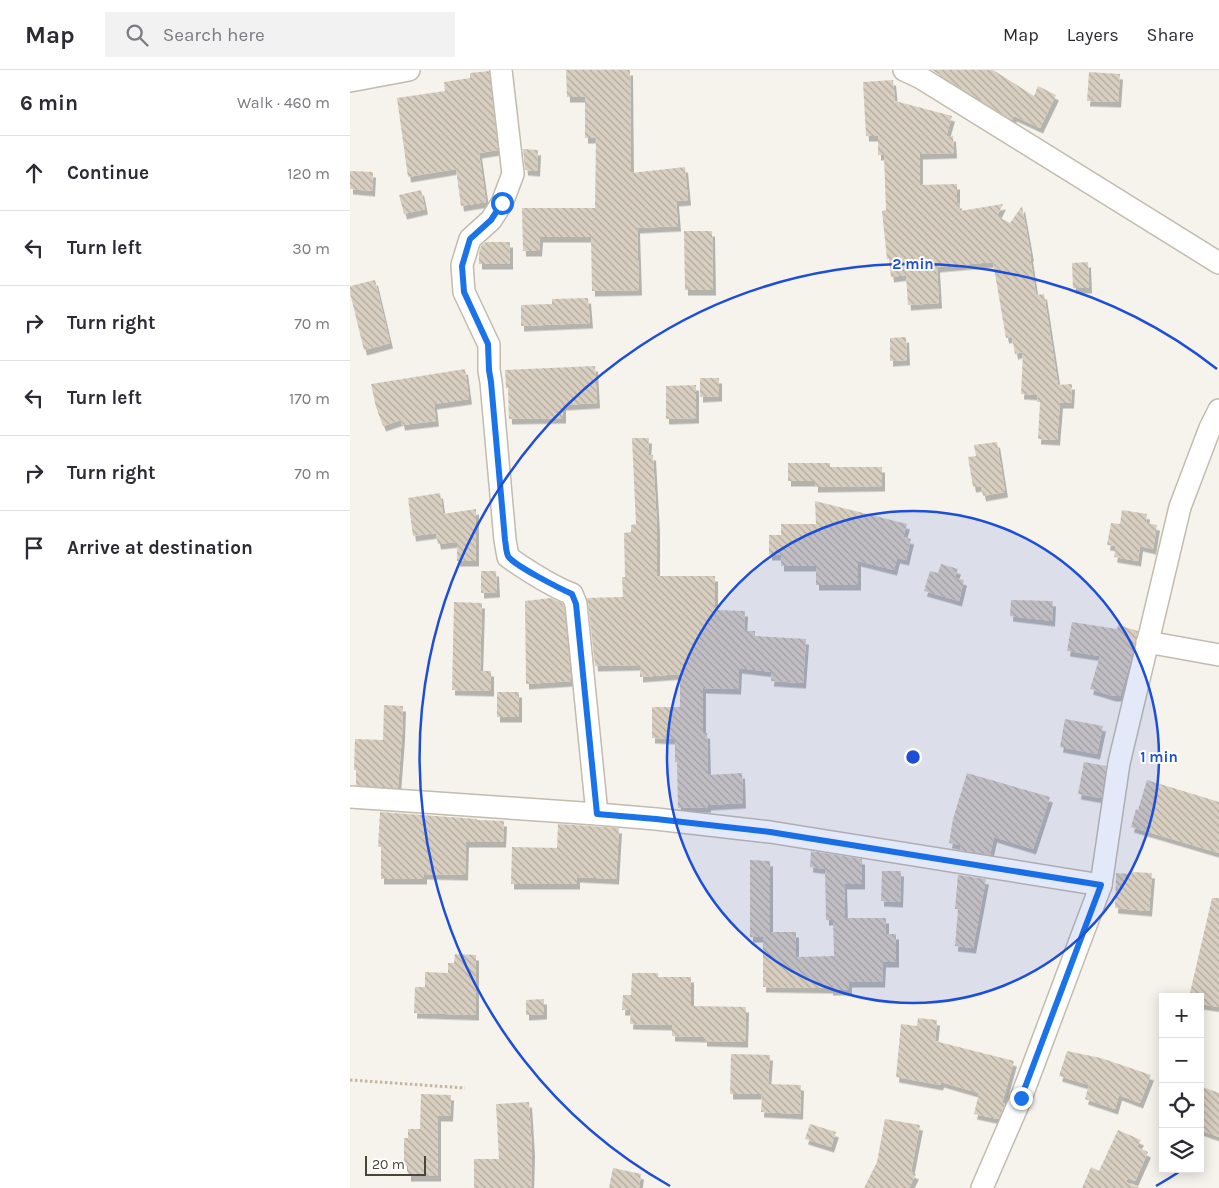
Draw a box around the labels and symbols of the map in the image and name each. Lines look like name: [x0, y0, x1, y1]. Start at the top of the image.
route start: [491, 192, 514, 215]
text: 2 min: [892, 255, 934, 273]
centre of rings: [904, 748, 922, 766]
text: 1 min: [1140, 748, 1178, 766]
route end: [1010, 1087, 1033, 1110]
scale bar: [365, 1153, 426, 1176]

